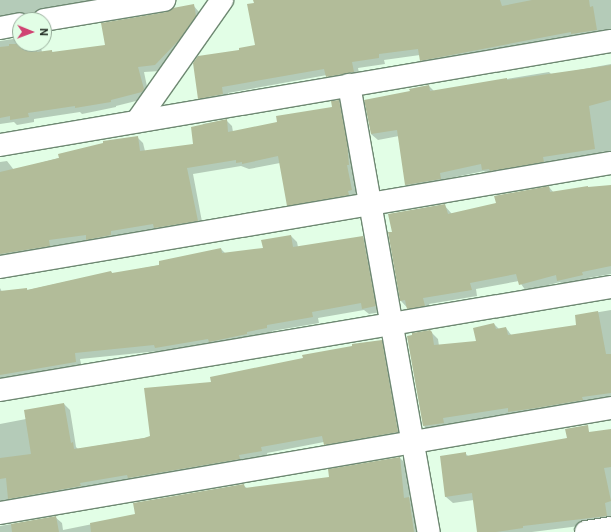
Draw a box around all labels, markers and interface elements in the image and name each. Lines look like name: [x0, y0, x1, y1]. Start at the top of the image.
north arrow: [12, 12, 52, 52]
text: N: [37, 28, 50, 36]

